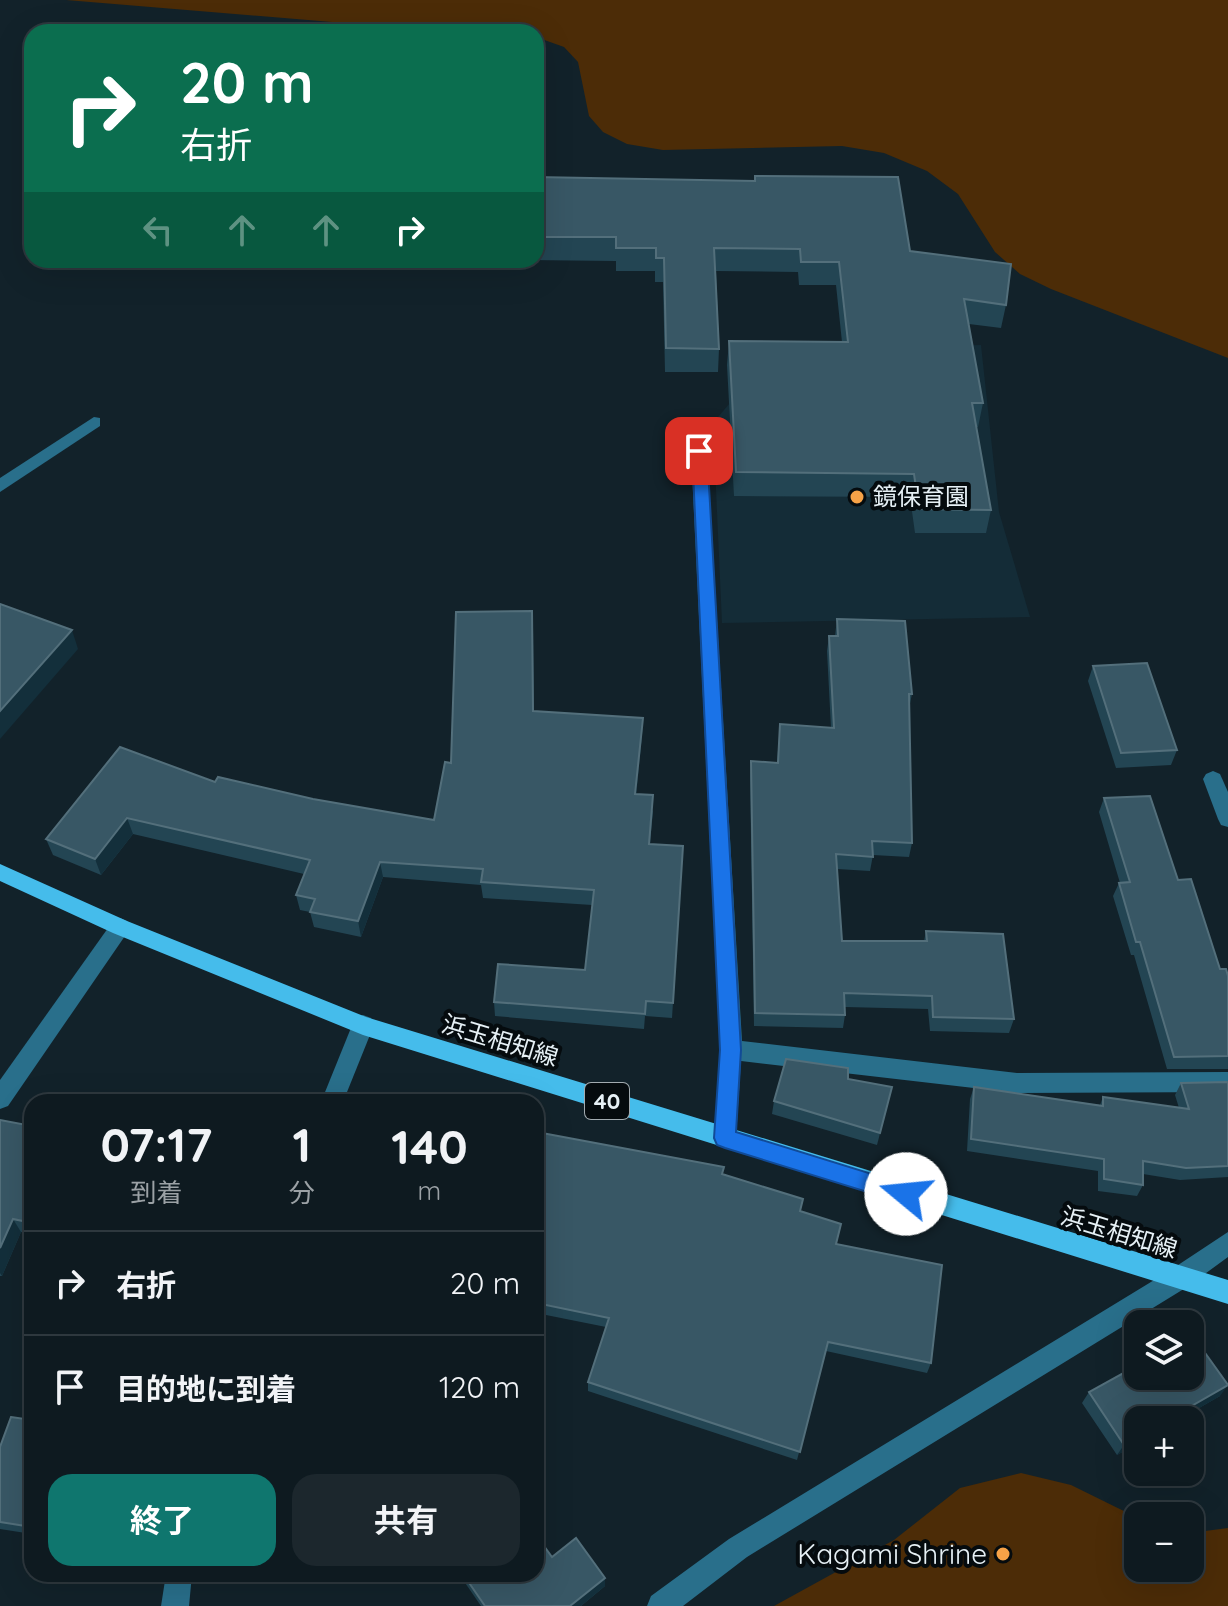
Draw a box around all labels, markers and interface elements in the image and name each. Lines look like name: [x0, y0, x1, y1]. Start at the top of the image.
text: 20 m: [180, 47, 314, 117]
icon: right: [48, 56, 152, 160]
text: 右折: [180, 122, 252, 167]
icon: left: [136, 208, 180, 252]
icon: ahead: [220, 208, 264, 252]
icon: ahead: [304, 208, 348, 252]
icon: right: [388, 208, 432, 252]
pin: [665, 417, 733, 485]
icon: arrive: [677, 429, 721, 473]
place label: 鏡保育園: [873, 481, 969, 511]
marker: 鏡保育園: [848, 488, 866, 506]
street label: 浜玉相知線: [439, 1008, 562, 1072]
road number: 40: [585, 1083, 629, 1119]
text: 07:17: [100, 1114, 212, 1174]
text: 1: [292, 1114, 311, 1174]
text: 140: [391, 1116, 468, 1176]
position arrow: [864, 1152, 948, 1236]
text: m: [418, 1174, 441, 1207]
text: 到着: [130, 1176, 182, 1209]
text: 分: [289, 1176, 315, 1209]
street label: 浜玉相知線: [1058, 1200, 1181, 1264]
icon: right: [48, 1261, 92, 1305]
text: 20 m: [450, 1264, 520, 1302]
text: 右折: [116, 1266, 176, 1304]
map controls: [1124, 1310, 1204, 1582]
button: layers: [1124, 1310, 1204, 1390]
icon: arrive: [48, 1365, 92, 1409]
text: 120 m: [439, 1368, 520, 1406]
text: 目的地に到着: [116, 1370, 296, 1408]
button: +: [1124, 1406, 1204, 1486]
button: 終了: [48, 1474, 276, 1566]
button: 共有: [292, 1474, 520, 1566]
button: −: [1124, 1502, 1204, 1582]
place label: Kagami Shrine: [797, 1536, 987, 1571]
marker: Kagami Shrine: [994, 1545, 1012, 1563]

